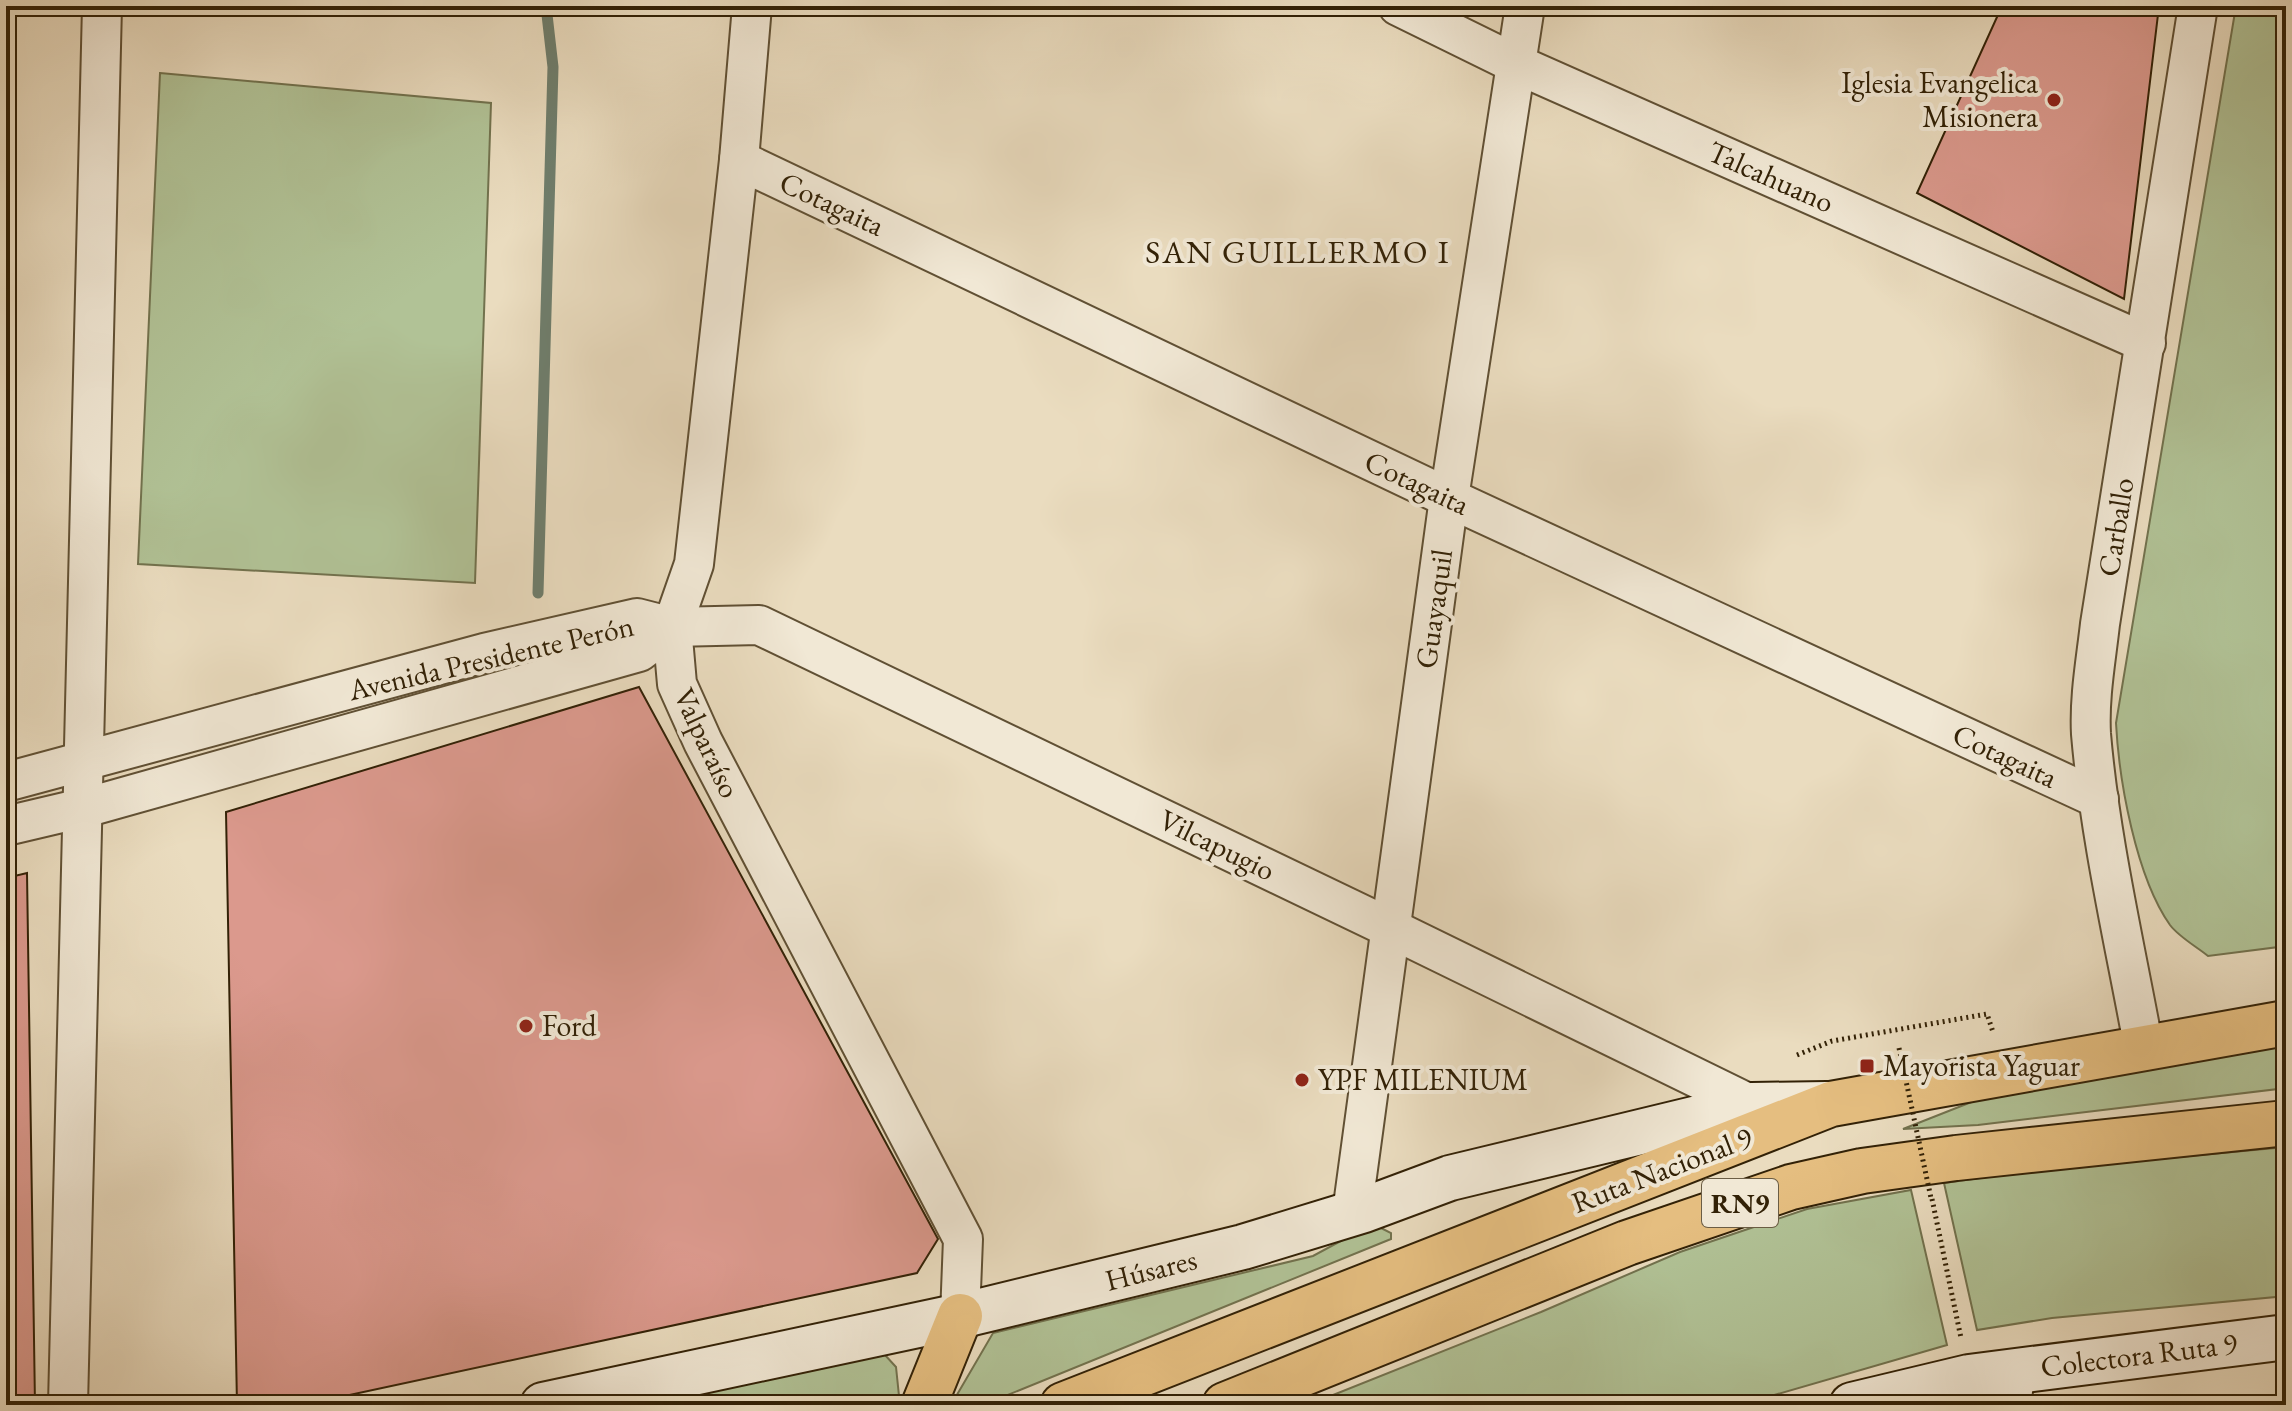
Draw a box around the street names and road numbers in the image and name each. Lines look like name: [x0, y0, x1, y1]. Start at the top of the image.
street label: Talcahuano: [1702, 132, 1840, 222]
street label: Cotagaita: [774, 162, 891, 245]
street label: Cotagaita: [1359, 441, 1476, 524]
street label: Carballo: [2088, 475, 2143, 579]
street label: Guayaquil: [1406, 547, 1461, 671]
street label: Avenida Presidente Perón: [343, 606, 638, 710]
street label: Valparaíso: [665, 681, 750, 804]
street label: Cotagaita: [1947, 714, 2064, 797]
street label: Vilcapugio: [1153, 800, 1282, 889]
street label: Ruta Nacional 9: [1566, 1117, 1758, 1222]
road number: RN9: [1702, 1179, 1778, 1227]
street label: Húsares: [1101, 1239, 1201, 1300]
street label: Colectora Ruta 9: [2038, 1323, 2239, 1386]

